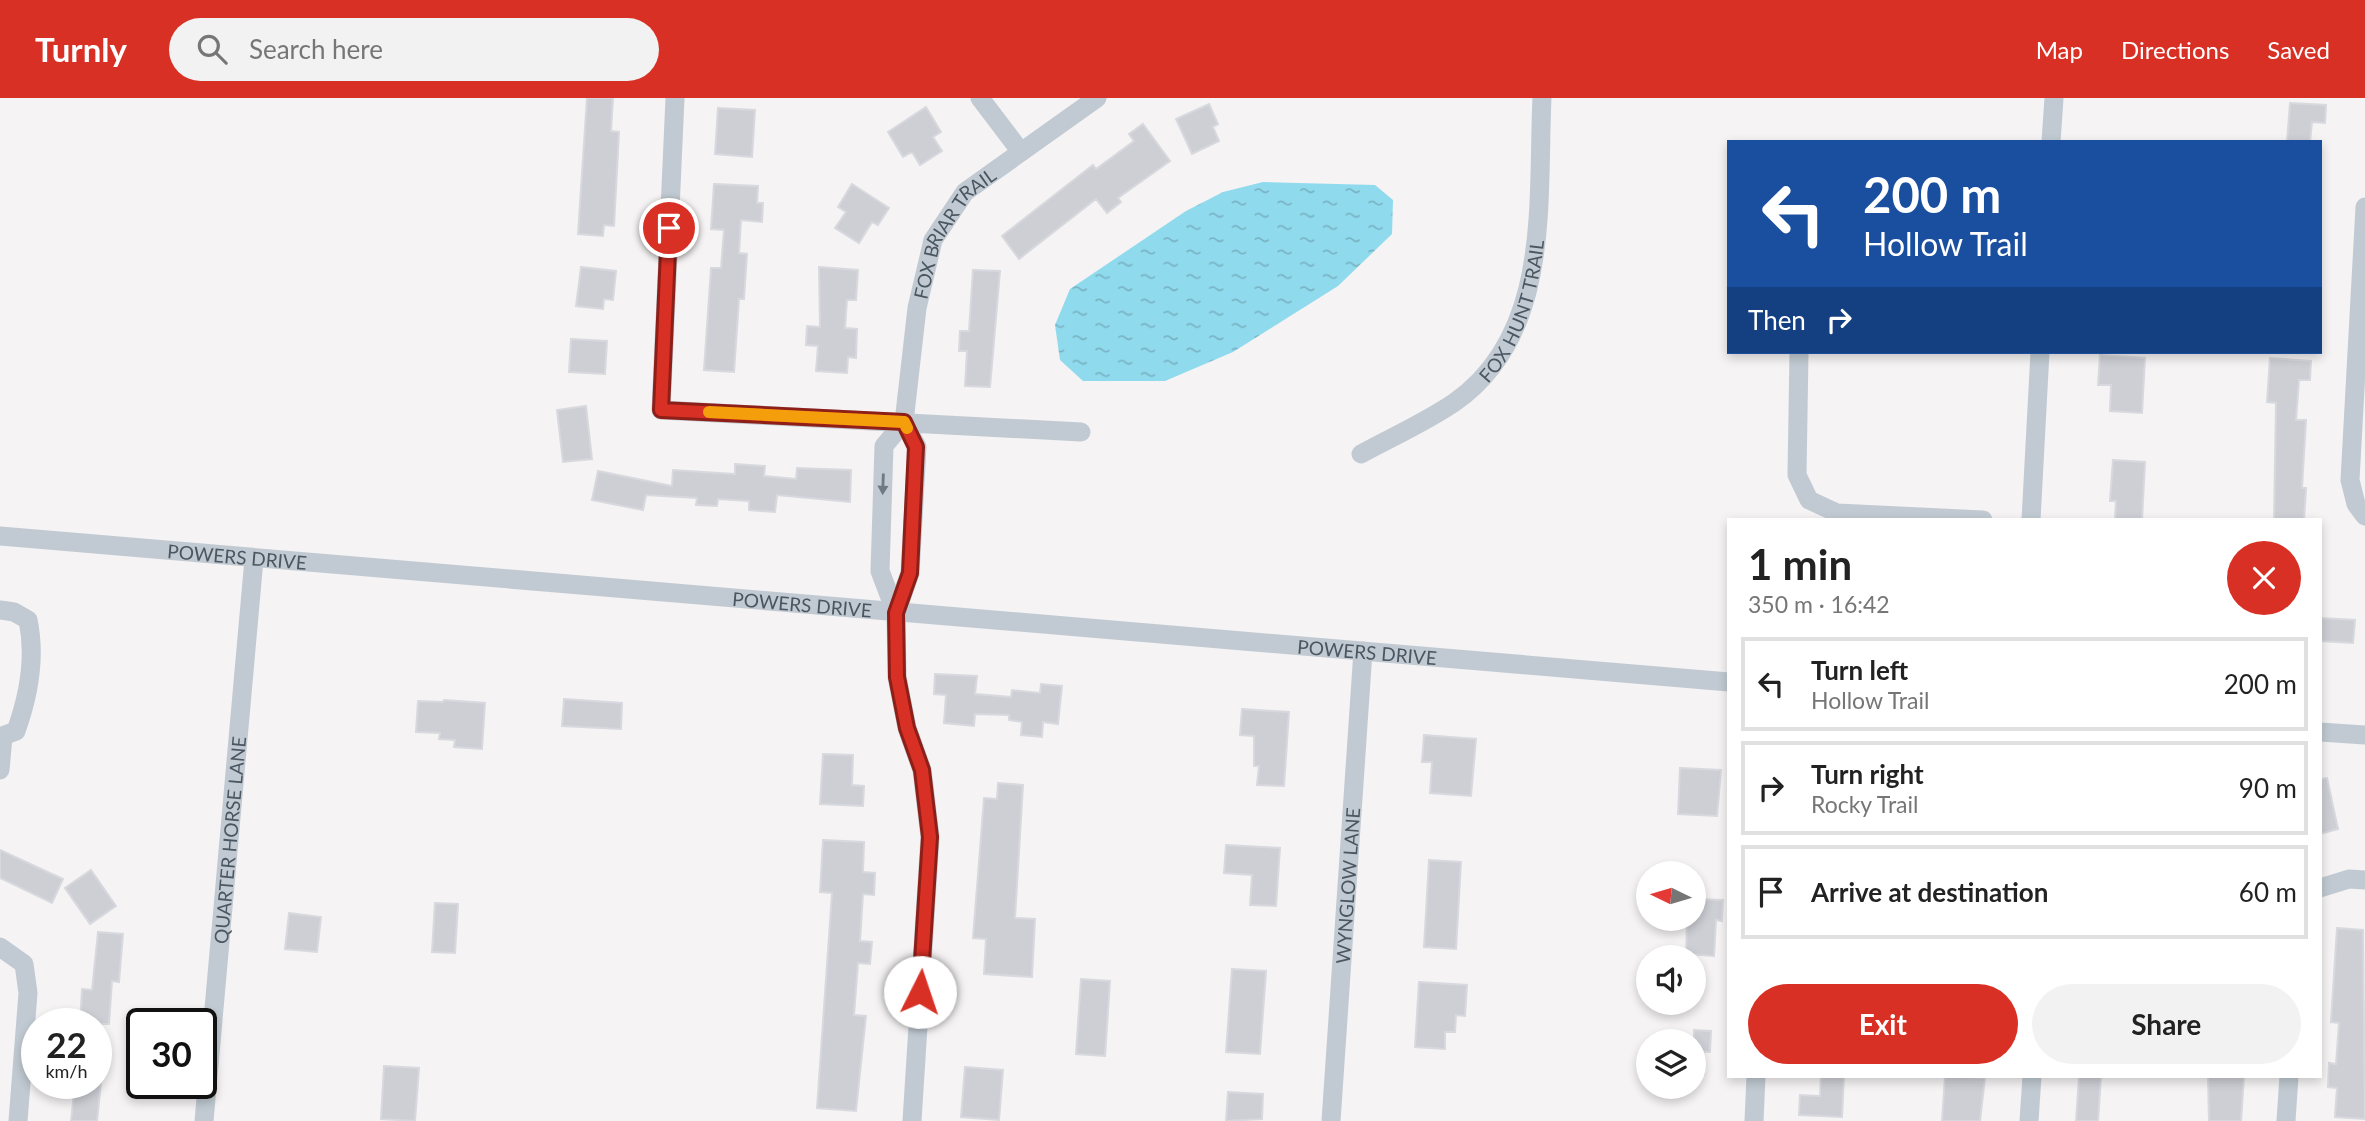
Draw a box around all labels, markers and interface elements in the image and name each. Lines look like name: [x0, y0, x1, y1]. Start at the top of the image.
search box: [169, 18, 659, 81]
text: Turnly: [35, 29, 127, 69]
icon: search: [193, 30, 231, 68]
text: Search here: [249, 33, 383, 65]
text: Map: [2036, 35, 2083, 64]
text: Directions: [2121, 35, 2229, 64]
text: Saved: [2267, 35, 2330, 64]
street label: FOX BRIAR TRAIL: [908, 162, 1000, 301]
text: 200 m: [1863, 165, 2001, 223]
icon: left: [1748, 168, 1839, 259]
pin: [639, 198, 699, 258]
icon: arrive: [650, 209, 688, 247]
text: Hollow Trail: [1863, 224, 2028, 263]
street label: FOX HUNT TRAIL: [1473, 238, 1548, 386]
icon: right: [1820, 301, 1858, 339]
text: Then: [1748, 304, 1806, 336]
one-way arrow: [877, 473, 888, 495]
street label: POWERS DRIVE: [167, 539, 308, 573]
text: 1 min: [1748, 539, 1852, 589]
button: close: [2227, 541, 2301, 615]
street label: POWERS DRIVE: [732, 586, 873, 621]
text: 350 m · 16:42: [1748, 590, 1890, 618]
street label: POWERS DRIVE: [1297, 634, 1438, 669]
text: Turn left: [1811, 654, 1908, 686]
icon: left: [1752, 665, 1790, 703]
text: 200 m: [2224, 668, 2297, 700]
text: Hollow Trail: [1811, 686, 1929, 714]
street label: QUARTER HORSE LANE: [208, 735, 250, 945]
text: Turn right: [1811, 758, 1924, 790]
icon: right: [1752, 769, 1790, 807]
text: 90 m: [2239, 772, 2297, 804]
text: Rocky Trail: [1811, 790, 1918, 818]
street label: WYNGLOW LANE: [1330, 807, 1364, 964]
north arrow: [1636, 861, 1706, 931]
map controls: [1636, 861, 1706, 1099]
icon: arrive: [1752, 873, 1790, 911]
text: Arrive at destination: [1811, 876, 2048, 908]
text: 60 m: [2239, 876, 2297, 908]
button: sound: [1636, 945, 1706, 1015]
position arrow: [883, 955, 957, 1029]
button: Exit: [1748, 984, 2018, 1064]
button: Share: [2032, 984, 2301, 1064]
speed limit sign: 30: [126, 1008, 217, 1099]
text: 22: [46, 1023, 87, 1065]
button: layers: [1636, 1029, 1706, 1099]
text: km/h: [45, 1060, 88, 1082]

